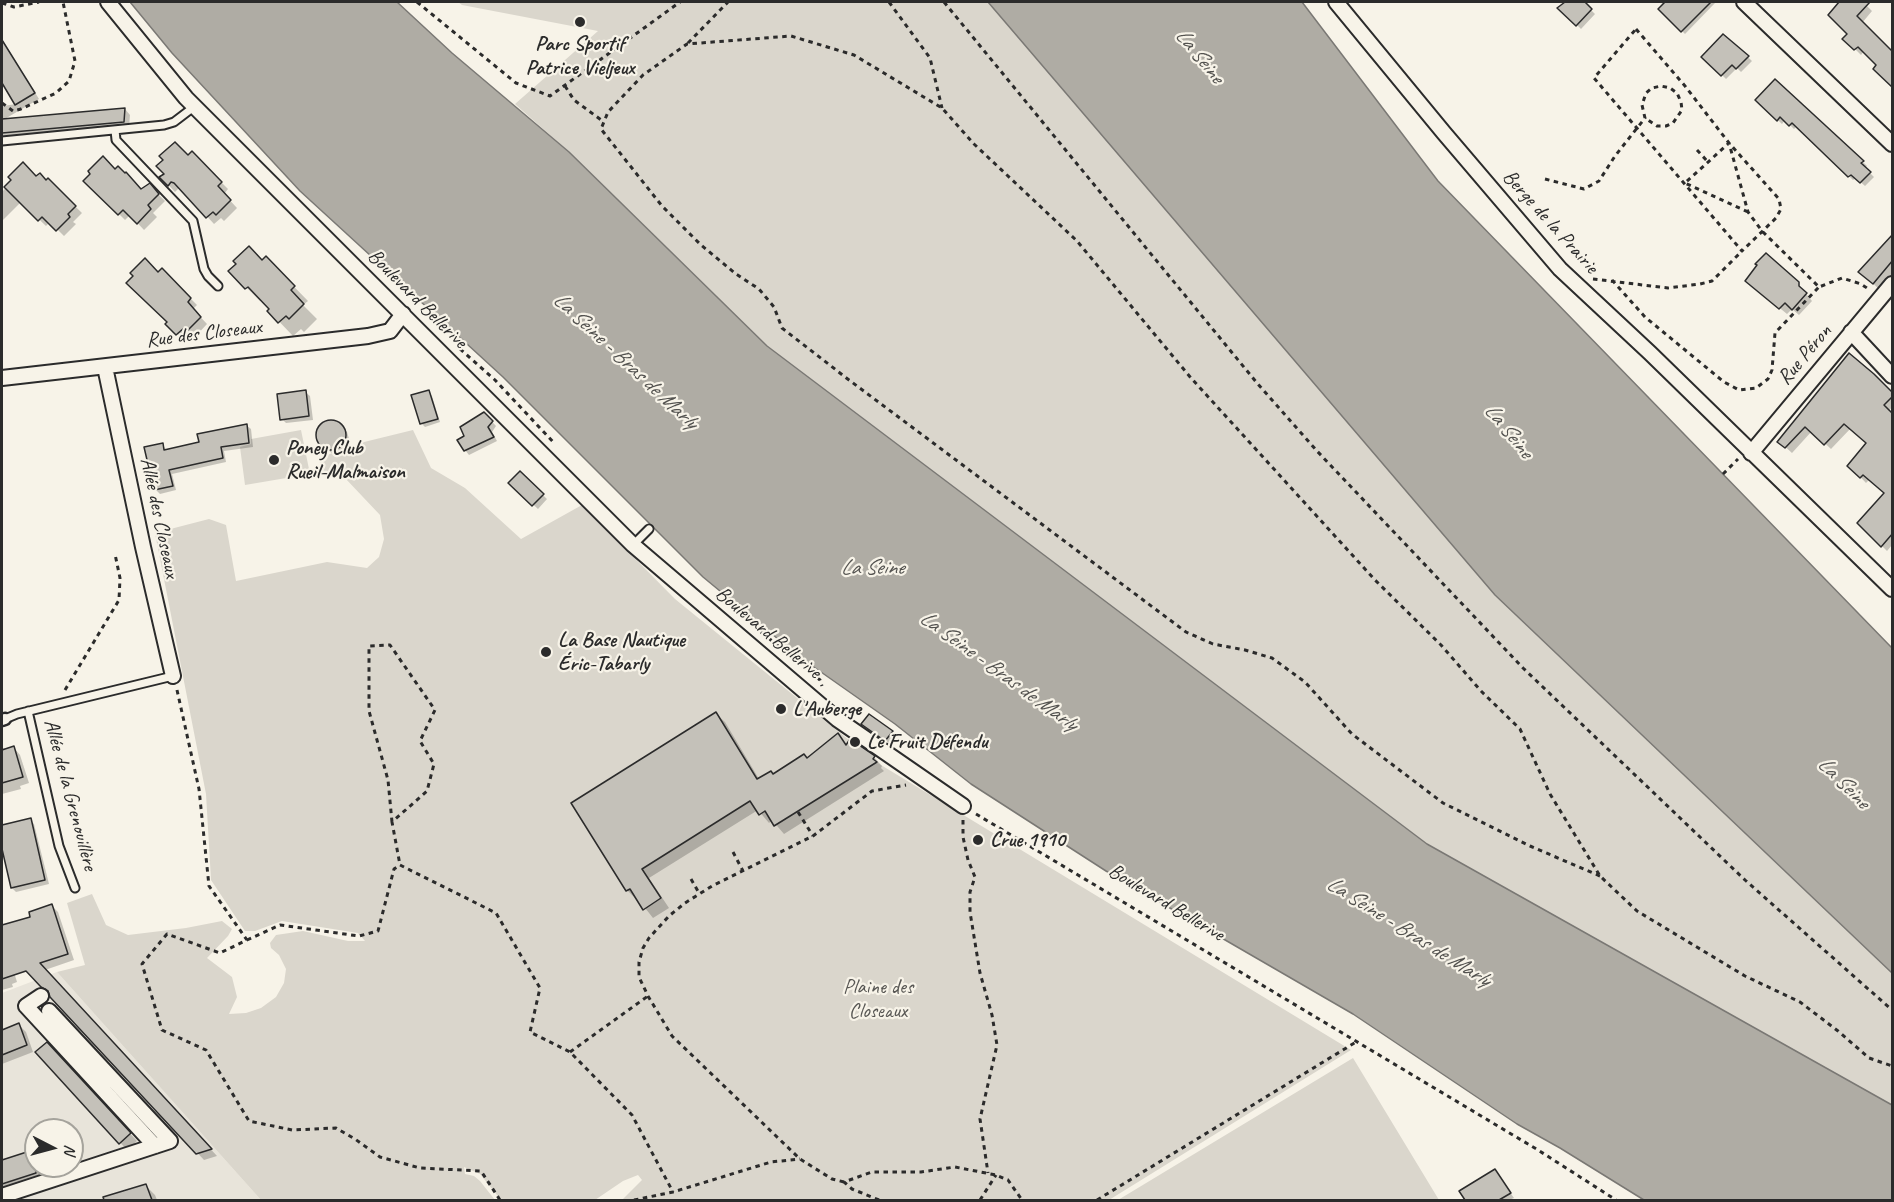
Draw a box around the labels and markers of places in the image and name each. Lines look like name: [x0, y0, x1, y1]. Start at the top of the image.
marker: Parc Sportif Patrice Vieljeux: [573, 15, 587, 29]
place label: Parc Sportif Patrice Vieljeux: [526, 31, 634, 81]
place label: Poney Club Rueil-Malmaison: [286, 435, 405, 485]
marker: Poney Club Rueil-Malmaison: [267, 453, 281, 467]
place label: La Base Nautique Éric-Tabarly: [558, 627, 685, 677]
marker: La Base Nautique Éric-Tabarly: [539, 645, 553, 659]
place label: L'Auberge: [793, 696, 861, 722]
marker: L'Auberge: [774, 702, 788, 716]
place label: Le Fruit Défendu: [867, 729, 987, 755]
marker: Le Fruit Défendu: [848, 735, 862, 749]
place label: Crue 1910: [990, 827, 1065, 853]
marker: Crue 1910: [971, 833, 985, 847]

